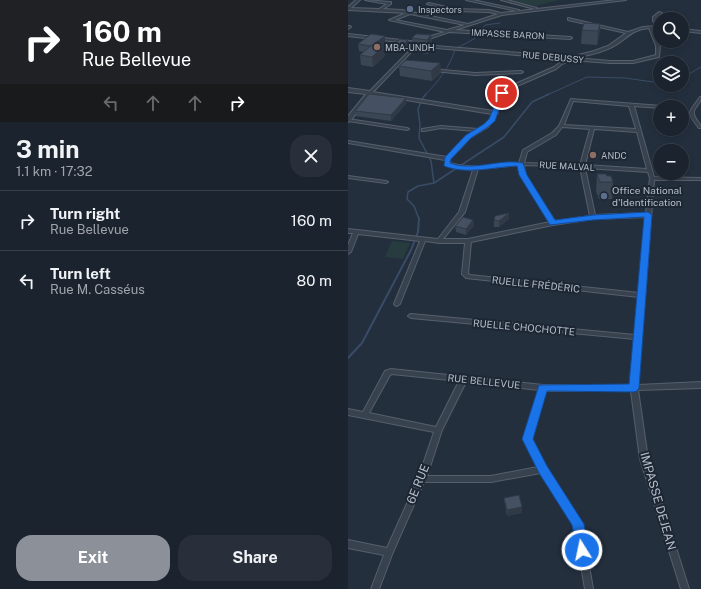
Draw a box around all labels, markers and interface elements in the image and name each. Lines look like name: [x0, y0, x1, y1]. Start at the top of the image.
marker: Inspectors: [405, 4, 415, 14]
place label: Inspectors: [418, 4, 462, 15]
map controls: [653, 12, 689, 180]
button: search: [653, 12, 689, 48]
text: 160 m: [82, 15, 162, 48]
icon: right: [16, 16, 68, 68]
street label: IMPASSE BARON: [471, 27, 545, 41]
marker: MBA-UNDH: [372, 42, 382, 52]
place label: MBA-UNDH: [385, 42, 435, 53]
text: Rue Bellevue: [82, 49, 191, 70]
street label: RUE DEBUSSY: [522, 49, 585, 65]
button: layers: [653, 56, 689, 92]
pin: [485, 76, 519, 110]
icon: arrive: [491, 82, 513, 104]
icon: left: [100, 92, 122, 114]
icon: ahead: [142, 92, 164, 114]
icon: ahead: [184, 92, 206, 114]
icon: right: [226, 92, 248, 114]
button: +: [653, 100, 689, 136]
text: 3 min: [16, 135, 80, 163]
button: close: [290, 135, 332, 177]
button: −: [653, 144, 689, 180]
marker: ANDC: [588, 150, 598, 160]
place label: ANDC: [601, 150, 627, 161]
street label: RUE MALVAL: [539, 159, 595, 173]
text: 1.1 km · 17:32: [16, 164, 92, 179]
place label: Office National d'Identification: [612, 184, 682, 208]
marker: Office National d'Identification: [599, 191, 609, 201]
text: Turn right: [50, 205, 120, 222]
icon: right: [16, 210, 38, 232]
text: 160 m: [291, 212, 332, 229]
text: Rue Bellevue: [50, 222, 129, 237]
text: Turn left: [50, 265, 111, 282]
icon: left: [16, 270, 38, 292]
text: 80 m: [297, 272, 332, 289]
street label: RUELLE FRÉDÉRIC: [491, 273, 581, 295]
text: Rue M. Casséus: [50, 282, 145, 297]
street label: RUELLE CHOCHOTTE: [473, 317, 575, 337]
street label: RUE BELLEVUE: [447, 371, 521, 391]
street label: IMPASSE DEJEAN: [637, 450, 679, 552]
street label: 6E RUE: [404, 462, 432, 506]
position arrow: [561, 529, 603, 571]
button: Exit: [16, 535, 170, 581]
button: Share: [178, 535, 332, 581]

